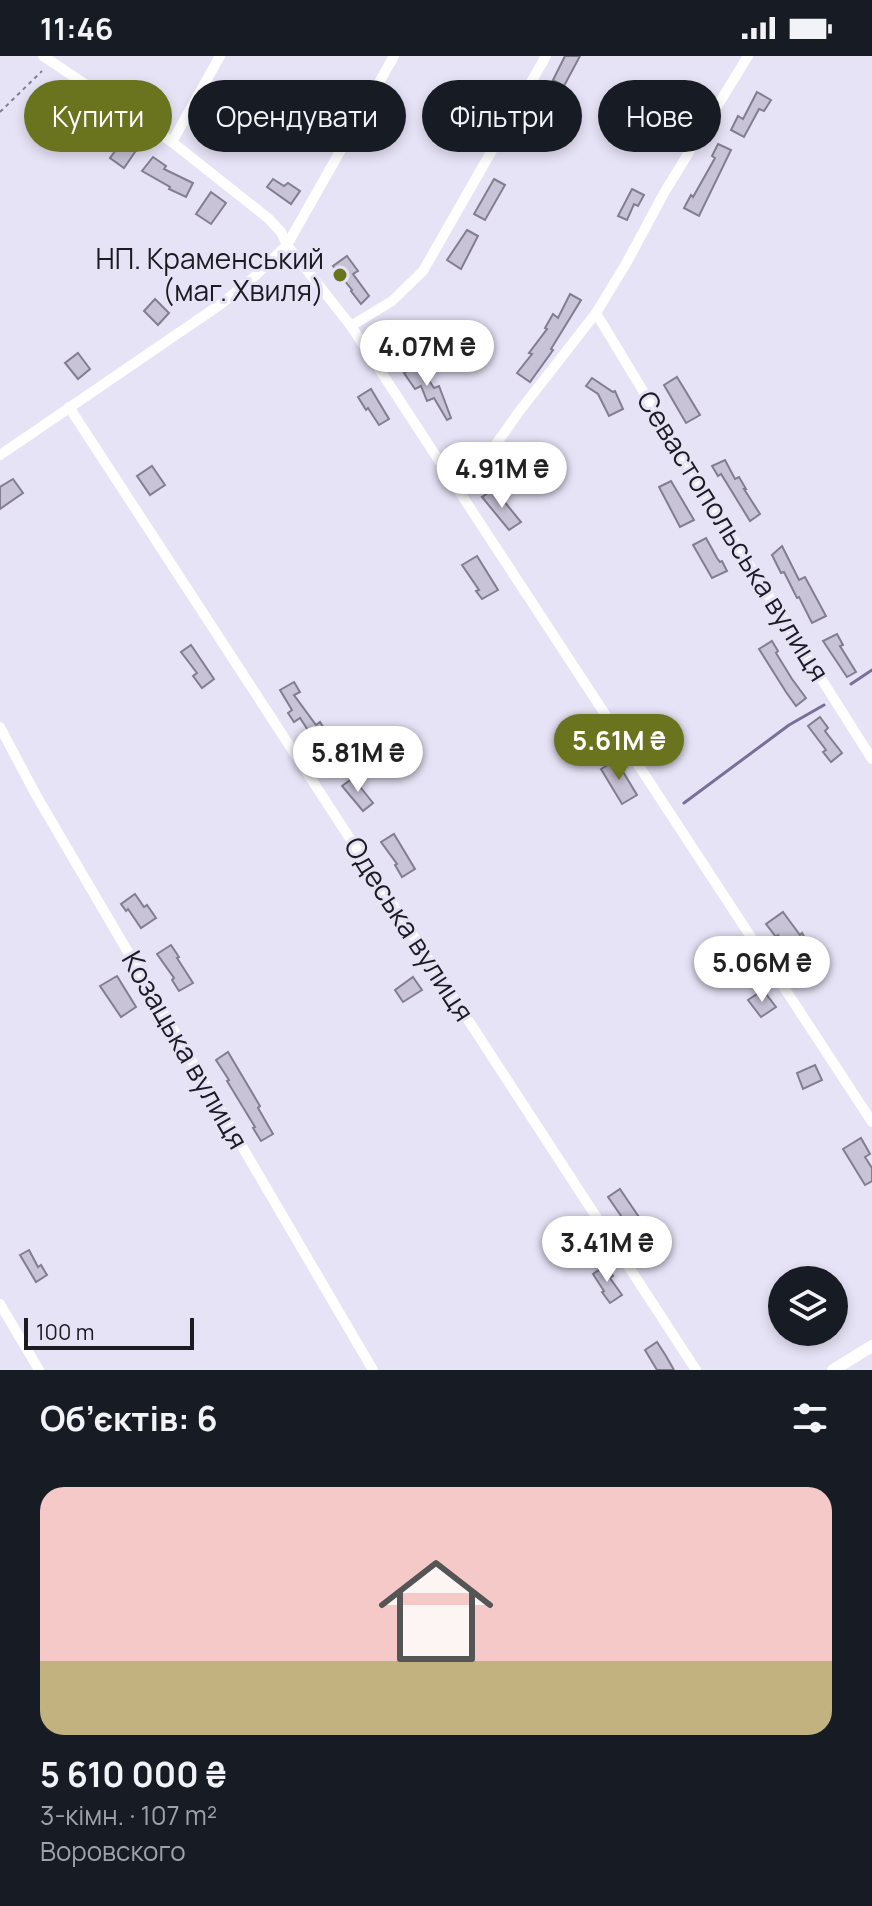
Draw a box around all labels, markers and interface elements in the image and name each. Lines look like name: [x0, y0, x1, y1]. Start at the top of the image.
text: 11:46: [40, 8, 113, 49]
chip: Купити: [24, 80, 172, 152]
chip: Орендувати: [188, 80, 406, 152]
chip: Фільтри: [422, 80, 582, 152]
chip: Нове: [598, 80, 721, 152]
place label: НП. Краменський (маг. Хвиля): [96, 239, 324, 309]
marker: НП. Краменський (маг. Хвиля): [331, 266, 349, 284]
pin: 4.07M ₴: [353, 320, 501, 388]
text: 4.07M ₴: [378, 328, 476, 364]
street label: Севастопольська вулиця: [629, 383, 839, 688]
pin: 4.91M ₴: [428, 442, 576, 510]
text: 4.91M ₴: [455, 450, 549, 486]
pin: 5.61M ₴: [545, 714, 693, 782]
text: 5.61M ₴: [572, 722, 666, 758]
pin: 5.81M ₴: [284, 726, 432, 794]
text: 5.81M ₴: [311, 734, 405, 770]
street label: Одеська вулиця: [336, 829, 484, 1028]
pin: 5.06M ₴: [688, 936, 836, 1004]
street label: Козацька вулиця: [114, 944, 258, 1155]
text: 5.06M ₴: [712, 944, 812, 980]
pin: 3.41M ₴: [533, 1216, 681, 1284]
text: 3.41M ₴: [560, 1224, 654, 1260]
map controls: [768, 1266, 848, 1346]
button: layers: [768, 1266, 848, 1346]
scale bar: [24, 1314, 194, 1350]
text: 100 m: [36, 1317, 94, 1347]
text: Об’єктів: 6: [40, 1395, 218, 1441]
icon: filters: [788, 1396, 832, 1440]
icon: home: [364, 1539, 508, 1683]
text: 5 610 000 ₴: [40, 1751, 227, 1797]
text: 3-кімн. · 107 m²: [40, 1797, 217, 1833]
text: Воровского: [40, 1833, 186, 1869]

